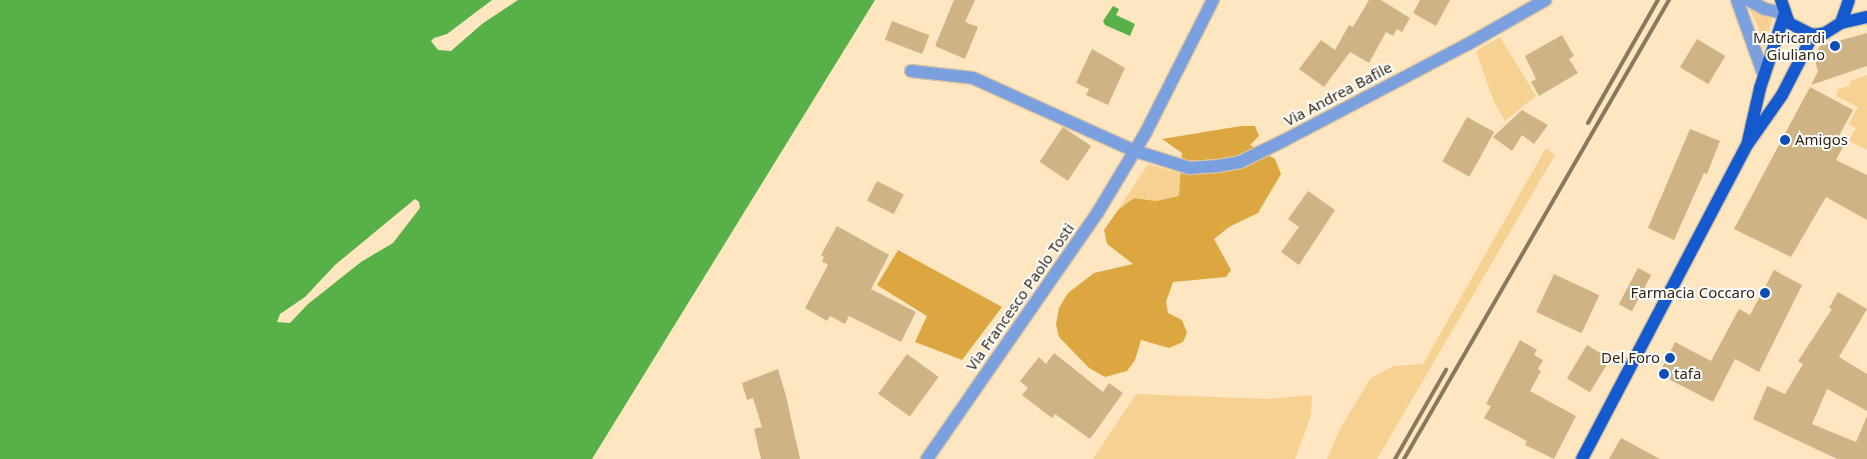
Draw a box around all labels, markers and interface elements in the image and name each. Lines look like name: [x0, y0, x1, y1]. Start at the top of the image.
place label: Matricardi Giuliano: [1753, 28, 1825, 63]
marker: Matricardi Giuliano: [1829, 40, 1841, 52]
street label: Via Andrea Bafile: [1281, 58, 1395, 130]
place label: Amigos: [1795, 131, 1848, 149]
marker: Amigos: [1779, 134, 1791, 146]
street label: Via Francesco Paolo Tosti: [962, 220, 1078, 374]
place label: Farmacia Coccaro: [1630, 284, 1755, 302]
marker: Farmacia Coccaro: [1759, 287, 1771, 299]
place label: Del Foro: [1601, 349, 1660, 367]
marker: Del Foro: [1664, 352, 1676, 364]
place label: tafa: [1674, 365, 1701, 383]
marker: tafa: [1658, 368, 1670, 380]

